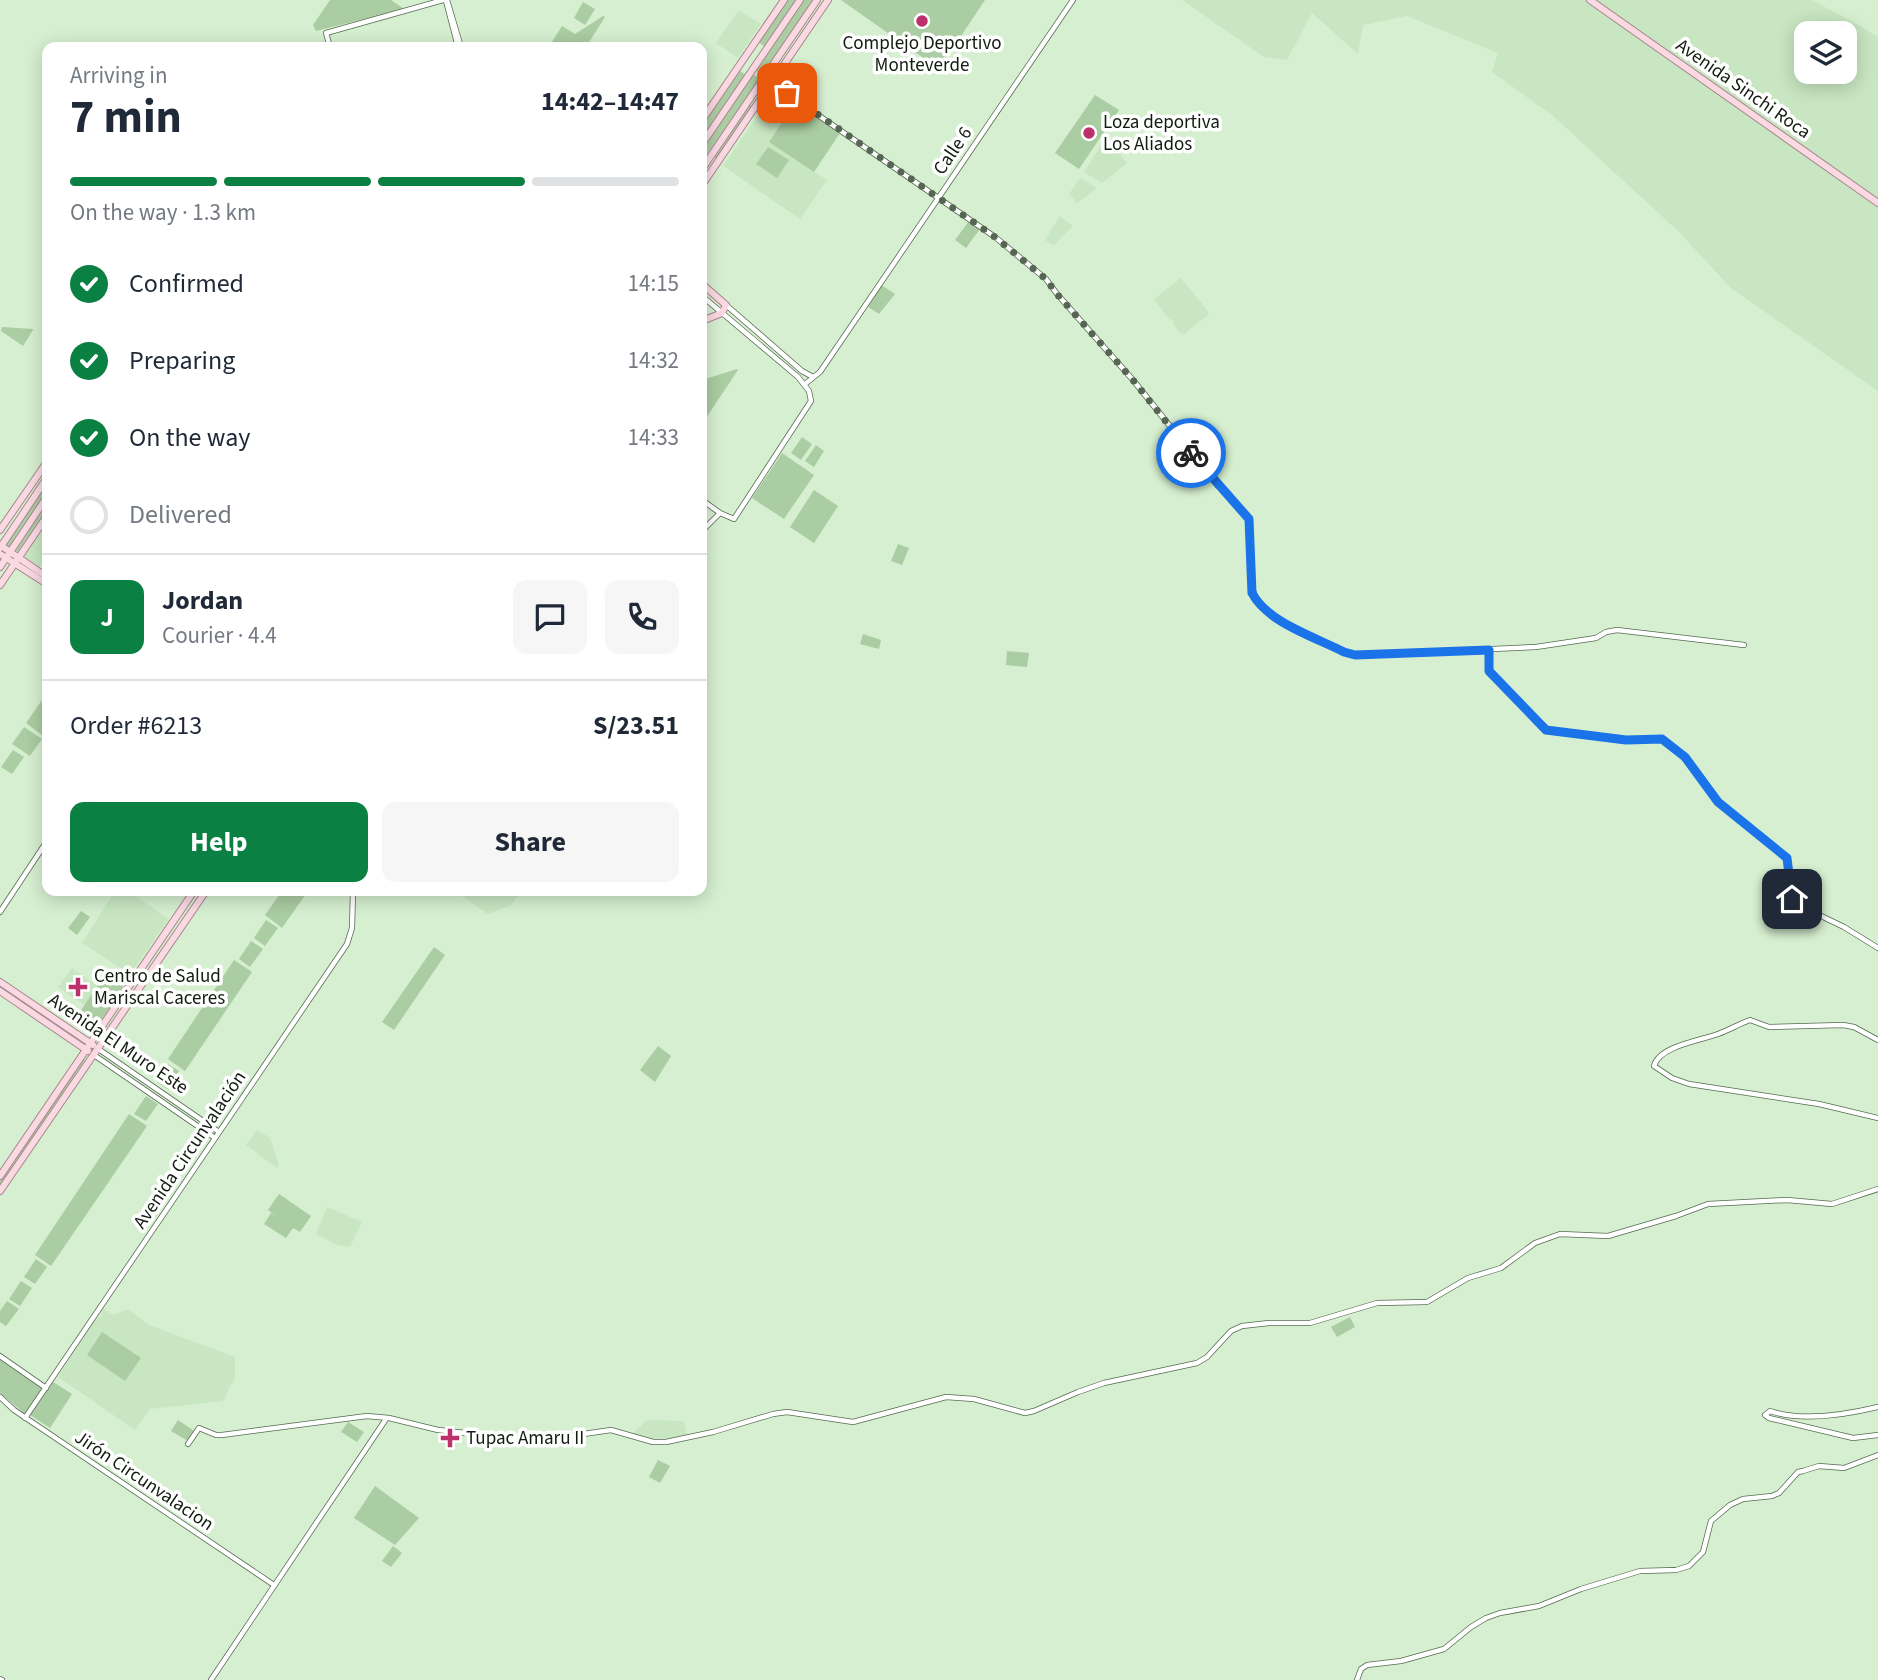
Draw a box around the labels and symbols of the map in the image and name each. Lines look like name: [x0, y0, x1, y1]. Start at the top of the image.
marker: Complejo Deportivo Monteverde: [914, 13, 930, 29]
place label: Complejo Deportivo Monteverde: [842, 30, 1002, 79]
street label: Avenida Sinchi Roca: [1670, 32, 1816, 146]
pin: [757, 63, 817, 123]
place label: Loza deportiva Los Aliados: [1103, 109, 1220, 158]
street label: Calle 6: [927, 122, 979, 180]
marker: Loza deportiva Los Aliados: [1081, 125, 1097, 141]
courier: [1156, 418, 1226, 488]
pin: [1762, 869, 1822, 929]
place label: Centro de Salud Mariscal Caceres: [94, 963, 225, 1012]
marker: Centro de Salud Mariscal Caceres: [68, 977, 88, 997]
street label: Avenida El Muro Este: [43, 987, 193, 1101]
street label: Avenida Circunvalación: [127, 1066, 253, 1234]
street label: Jirón Circunvalacion: [69, 1424, 219, 1538]
place label: Tupac Amaru II: [466, 1425, 584, 1452]
marker: Tupac Amaru II: [440, 1428, 460, 1448]

